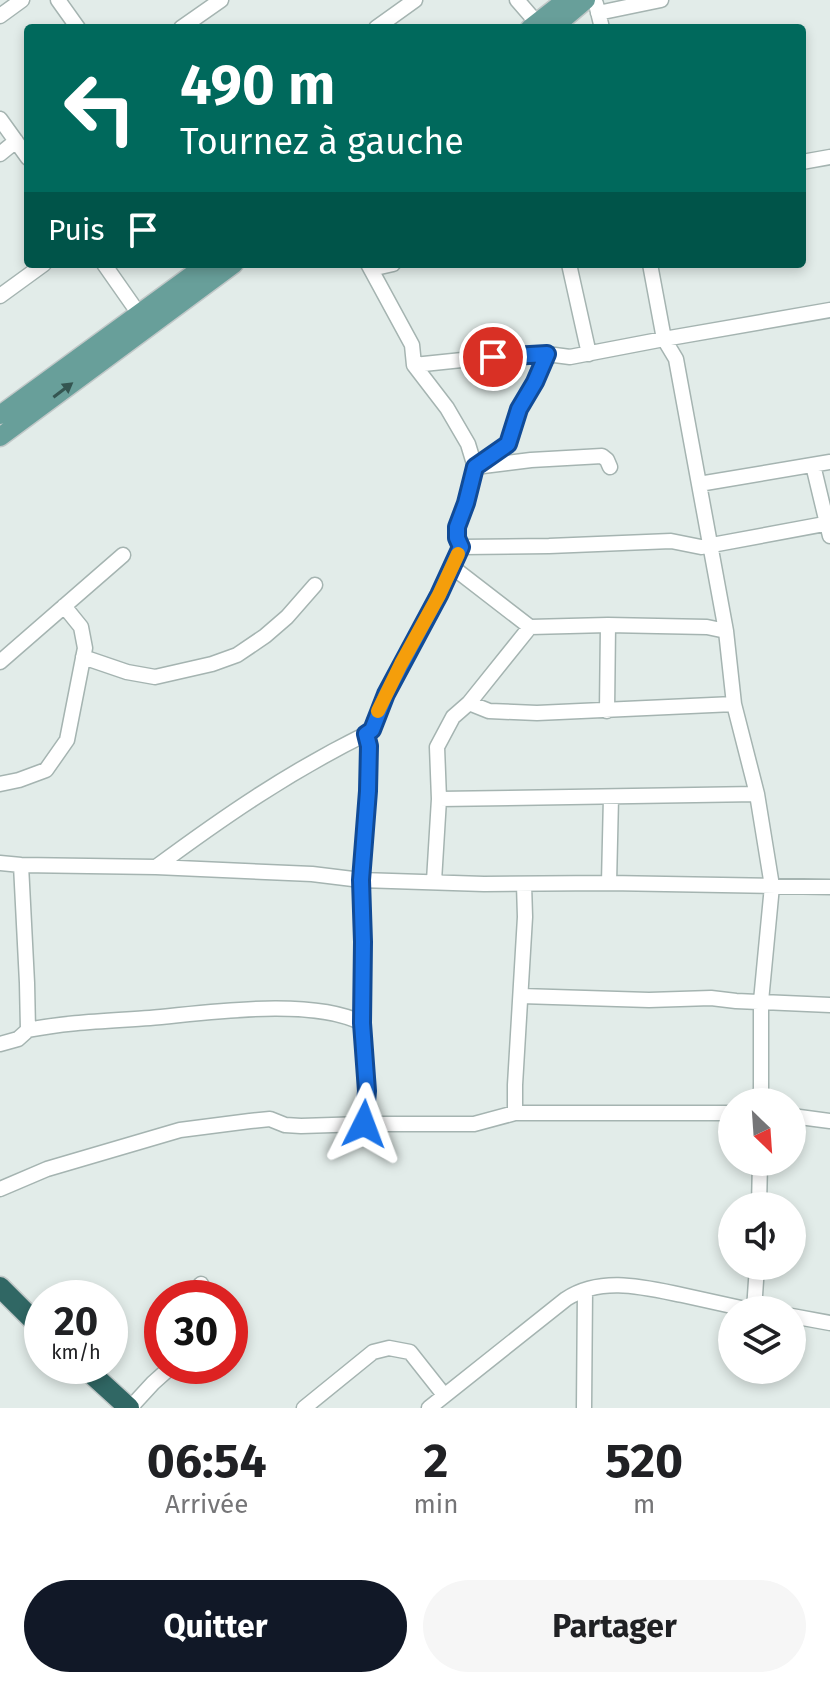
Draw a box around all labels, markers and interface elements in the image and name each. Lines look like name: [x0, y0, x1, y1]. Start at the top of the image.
text: 490 m: [180, 52, 335, 119]
icon: left: [48, 56, 152, 160]
text: Tournez à gauche: [180, 120, 464, 164]
icon: arrive: [121, 208, 165, 252]
text: Puis: [48, 212, 105, 248]
pin: [459, 323, 527, 391]
icon: arrive: [471, 335, 515, 379]
one-way arrow: [52, 383, 73, 399]
position arrow: [322, 1082, 406, 1166]
north arrow: [718, 1088, 806, 1176]
map controls: [718, 1088, 806, 1384]
button: sound: [718, 1192, 806, 1280]
speed limit sign: 30: [144, 1280, 248, 1384]
button: layers: [718, 1296, 806, 1384]
text: 20: [54, 1298, 98, 1346]
text: km/h: [51, 1340, 101, 1364]
text: 06:54: [147, 1432, 267, 1490]
text: 2: [424, 1432, 448, 1490]
text: 520: [605, 1432, 683, 1490]
text: Arrivée: [165, 1489, 248, 1520]
text: min: [414, 1489, 458, 1520]
text: m: [633, 1489, 655, 1520]
button: Quitter: [24, 1580, 407, 1672]
button: Partager: [423, 1580, 806, 1672]

